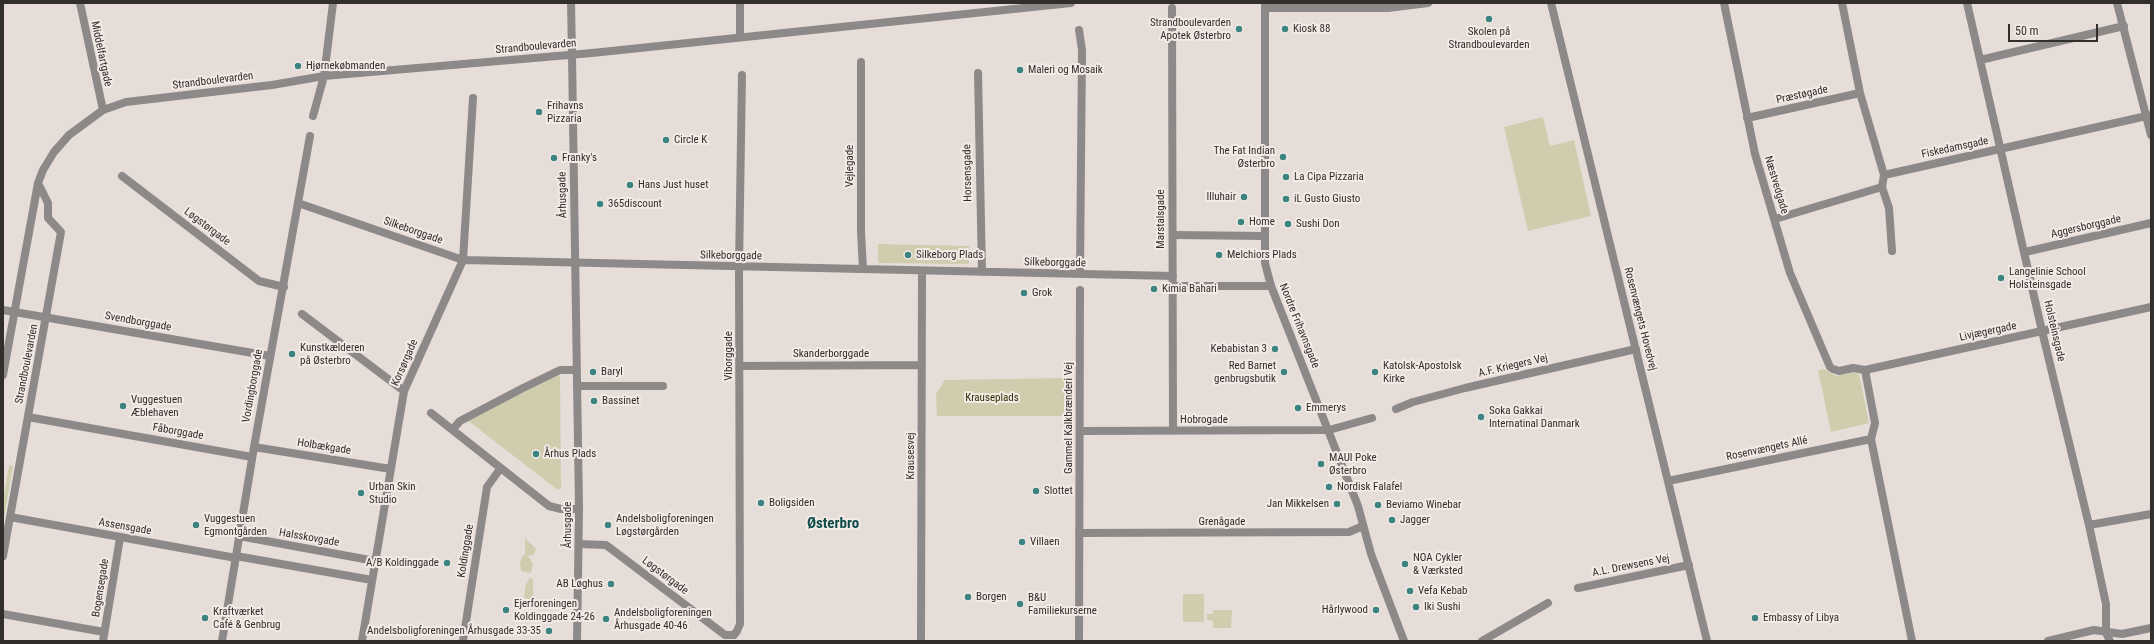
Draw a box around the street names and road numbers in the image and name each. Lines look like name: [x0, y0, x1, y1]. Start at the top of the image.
street label: Middelfartgade: [88, 20, 114, 88]
street label: Strandboulevarden: [495, 37, 577, 57]
street label: Strandboulevarden: [172, 70, 254, 92]
street label: Præstøgade: [1775, 83, 1829, 107]
street label: Fiskedamsgade: [1920, 134, 1990, 162]
street label: Horsensgade: [961, 144, 975, 202]
street label: Vejlegade: [843, 145, 857, 187]
street label: Næstvedgade: [1761, 155, 1791, 215]
street label: Århusgade: [556, 172, 570, 218]
street label: Marstalsgade: [1154, 189, 1168, 249]
street label: Løgstørgade: [181, 205, 233, 249]
street label: Aggersborggade: [2050, 213, 2122, 241]
street label: Silkeborggade: [382, 215, 444, 247]
street label: Silkeborggade: [700, 249, 762, 263]
street label: Silkeborggade: [1024, 256, 1086, 270]
street label: Rosenvængets Hovedvej: [1621, 266, 1659, 372]
street label: Nordre Frihavnsgade: [1276, 282, 1322, 370]
street label: Holsteinsgade: [2041, 299, 2067, 363]
street label: Svendborggade: [104, 310, 172, 334]
street label: Livjægergade: [1958, 320, 2018, 344]
street label: Strandboulevarden: [13, 323, 41, 405]
street label: Viborggade: [722, 331, 736, 381]
street label: Korsørgade: [389, 338, 421, 388]
street label: Skanderborggade: [793, 347, 869, 361]
street label: Vordingborggade: [240, 348, 266, 424]
street label: A.F. Kriegers Vej: [1477, 352, 1549, 380]
street label: Gammel Kalkbrænderi Vej: [1062, 362, 1076, 474]
street label: Hobrogade: [1180, 413, 1228, 427]
street label: Fåborggade: [152, 421, 204, 443]
street label: Krausesvej: [904, 432, 918, 480]
street label: Rosenvængets Allé: [1725, 434, 1809, 464]
street label: Holbækgade: [296, 436, 352, 458]
street label: Århusgade: [561, 502, 575, 548]
street label: Grenågade: [1199, 515, 1245, 529]
street label: Assensgade: [98, 516, 152, 538]
street label: Koldinggade: [455, 523, 477, 579]
street label: Halsskovgade: [278, 526, 340, 550]
street label: A.L. Drewsens Vej: [1591, 552, 1671, 580]
street label: Løgstørgade: [639, 554, 691, 598]
street label: Bogensegade: [90, 558, 112, 618]

